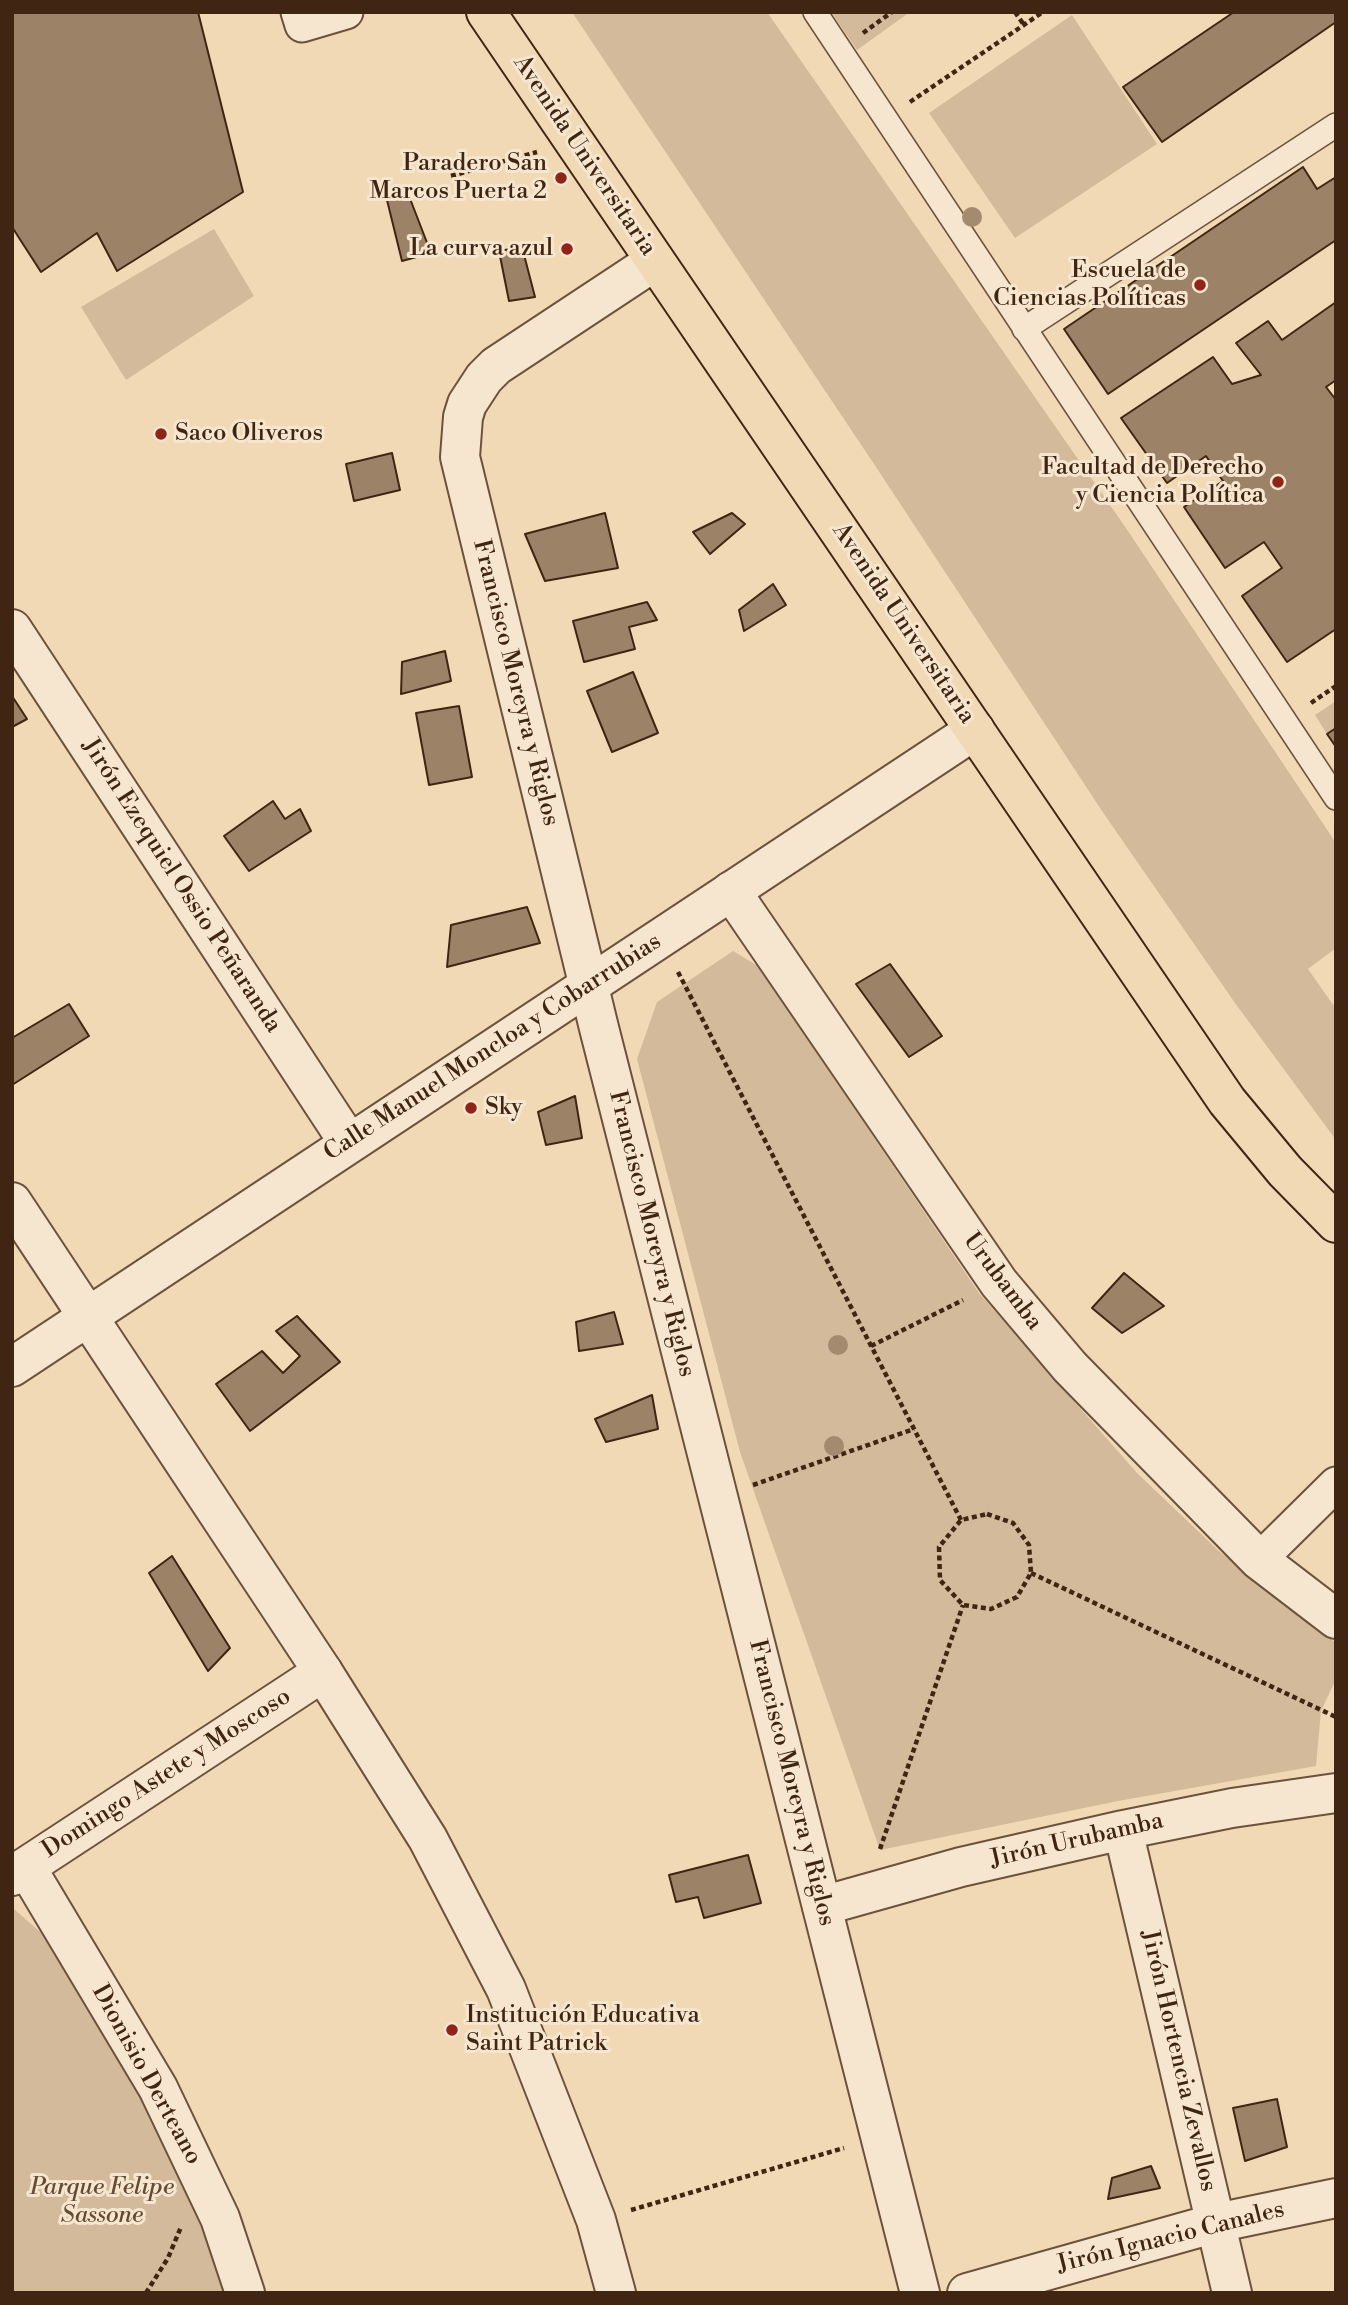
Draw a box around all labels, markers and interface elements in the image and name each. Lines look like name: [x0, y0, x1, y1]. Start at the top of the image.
street label: Avenida Universitaria: [506, 50, 662, 262]
place label: Paradero San Marcos Puerta 2: [369, 150, 547, 206]
marker: Paradero San Marcos Puerta 2: [553, 170, 569, 186]
place label: La curva azul: [410, 235, 553, 263]
marker: La curva azul: [559, 241, 575, 257]
place label: Escuela de Ciencias Políticas: [993, 257, 1186, 313]
marker: Escuela de Ciencias Políticas: [1192, 277, 1208, 293]
place label: Saco Oliveros: [175, 420, 323, 448]
marker: Saco Oliveros: [153, 426, 169, 442]
place label: Facultad de Derecho y Ciencia Política: [1042, 454, 1264, 510]
marker: Facultad de Derecho y Ciencia Política: [1270, 474, 1286, 490]
street label: Avenida Universitaria: [825, 518, 981, 730]
street label: Francisco Moreyra y Riglos: [465, 537, 565, 829]
street label: Jirón Ezequiel Ossio Peñaranda: [75, 734, 287, 1038]
street label: Calle Manuel Moncloa y Cobarrubias: [319, 928, 667, 1168]
street label: Francisco Moreyra y Riglos: [601, 1088, 701, 1380]
place label: Sky: [485, 1094, 523, 1122]
marker: Sky: [463, 1100, 479, 1116]
street label: Urubamba: [956, 1228, 1048, 1336]
street label: Francisco Moreyra y Riglos: [741, 1637, 841, 1929]
street label: Domingo Astete y Moscoso: [37, 1683, 297, 1865]
street label: Jirón Urubamba: [988, 1807, 1166, 1875]
street label: Jirón Hortencia Zevallos: [1134, 1928, 1222, 2194]
street label: Dionisio Derteano: [85, 1980, 207, 2170]
place label: Institución Educativa Saint Patrick: [466, 2002, 700, 2058]
marker: Institución Educativa Saint Patrick: [444, 2022, 460, 2038]
park label: Parque Felipe Sassone: [30, 2174, 174, 2230]
street label: Jirón Ignacio Canales: [1054, 2196, 1288, 2280]

